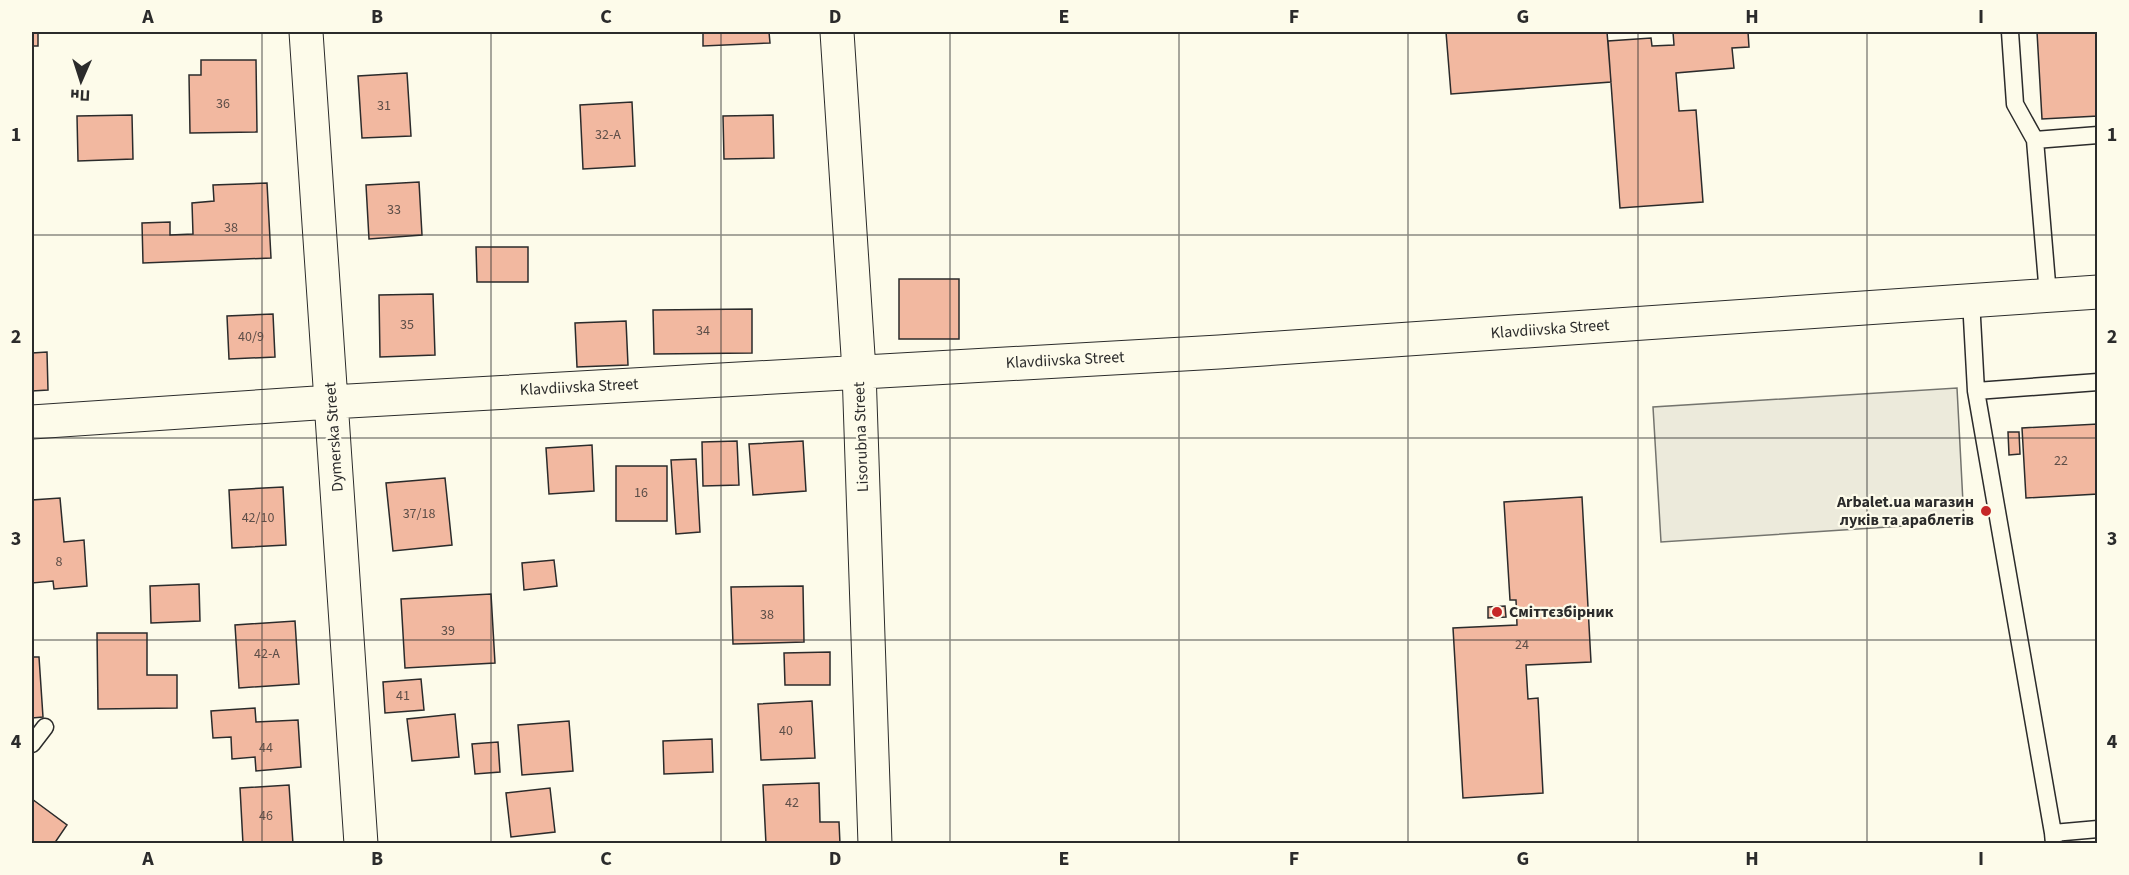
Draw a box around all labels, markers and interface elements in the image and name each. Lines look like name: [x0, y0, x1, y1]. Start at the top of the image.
text: A: [141, 3, 154, 31]
text: B: [371, 3, 383, 31]
text: C: [600, 3, 612, 31]
text: D: [829, 3, 841, 31]
text: E: [1059, 3, 1069, 31]
text: F: [1289, 3, 1299, 31]
text: G: [1517, 3, 1529, 31]
text: H: [1745, 3, 1759, 31]
text: I: [1978, 3, 1984, 31]
north arrow: [51, 51, 111, 111]
text: Пн: [70, 83, 91, 106]
house number: 36: [216, 94, 230, 114]
house number: 31: [377, 96, 391, 116]
text: 1: [11, 121, 21, 149]
text: 1: [2107, 121, 2117, 149]
house number: 32-А: [595, 125, 621, 145]
house number: 33: [387, 200, 401, 220]
house number: 38: [224, 218, 238, 238]
street label: Klavdiivska Street: [1490, 314, 1611, 344]
house number: 35: [400, 315, 414, 335]
house number: 34: [696, 321, 710, 341]
text: 2: [11, 323, 21, 351]
text: 2: [2107, 323, 2117, 351]
house number: 40/9: [238, 327, 264, 347]
street label: Klavdiivska Street: [1005, 346, 1126, 374]
street label: Klavdiivska Street: [519, 373, 640, 401]
street label: Dymerska Street: [319, 381, 349, 493]
street label: Lisorubna Street: [848, 381, 874, 492]
house number: 22: [2054, 451, 2068, 471]
house number: 16: [634, 483, 648, 503]
place label: Arbalet.ua магазин луків та араблетів: [1836, 491, 1974, 531]
house number: 37/18: [403, 504, 435, 524]
marker: Arbalet.ua магазин луків та араблетів: [1979, 504, 1993, 518]
house number: 42/10: [242, 508, 274, 528]
text: 3: [11, 525, 21, 553]
text: 3: [2107, 525, 2117, 553]
house number: 8: [56, 552, 63, 572]
place label: Сміттєзбірник: [1509, 601, 1614, 623]
house number: 38: [760, 605, 774, 625]
marker: Сміттєзбірник: [1490, 605, 1504, 619]
house number: 39: [441, 621, 455, 641]
house number: 24: [1515, 635, 1529, 655]
house number: 42-А: [254, 644, 280, 664]
house number: 41: [396, 686, 410, 706]
house number: 40: [779, 721, 793, 741]
text: 4: [11, 728, 22, 756]
text: 4: [2107, 728, 2118, 756]
house number: 44: [259, 738, 273, 758]
house number: 42: [785, 793, 799, 813]
house number: 46: [259, 806, 273, 826]
text: A: [141, 845, 154, 873]
text: B: [371, 845, 383, 873]
text: C: [600, 845, 612, 873]
text: D: [829, 845, 841, 873]
text: E: [1059, 845, 1069, 873]
text: F: [1289, 845, 1299, 873]
text: G: [1517, 845, 1529, 873]
text: H: [1745, 845, 1759, 873]
text: I: [1978, 845, 1984, 873]

